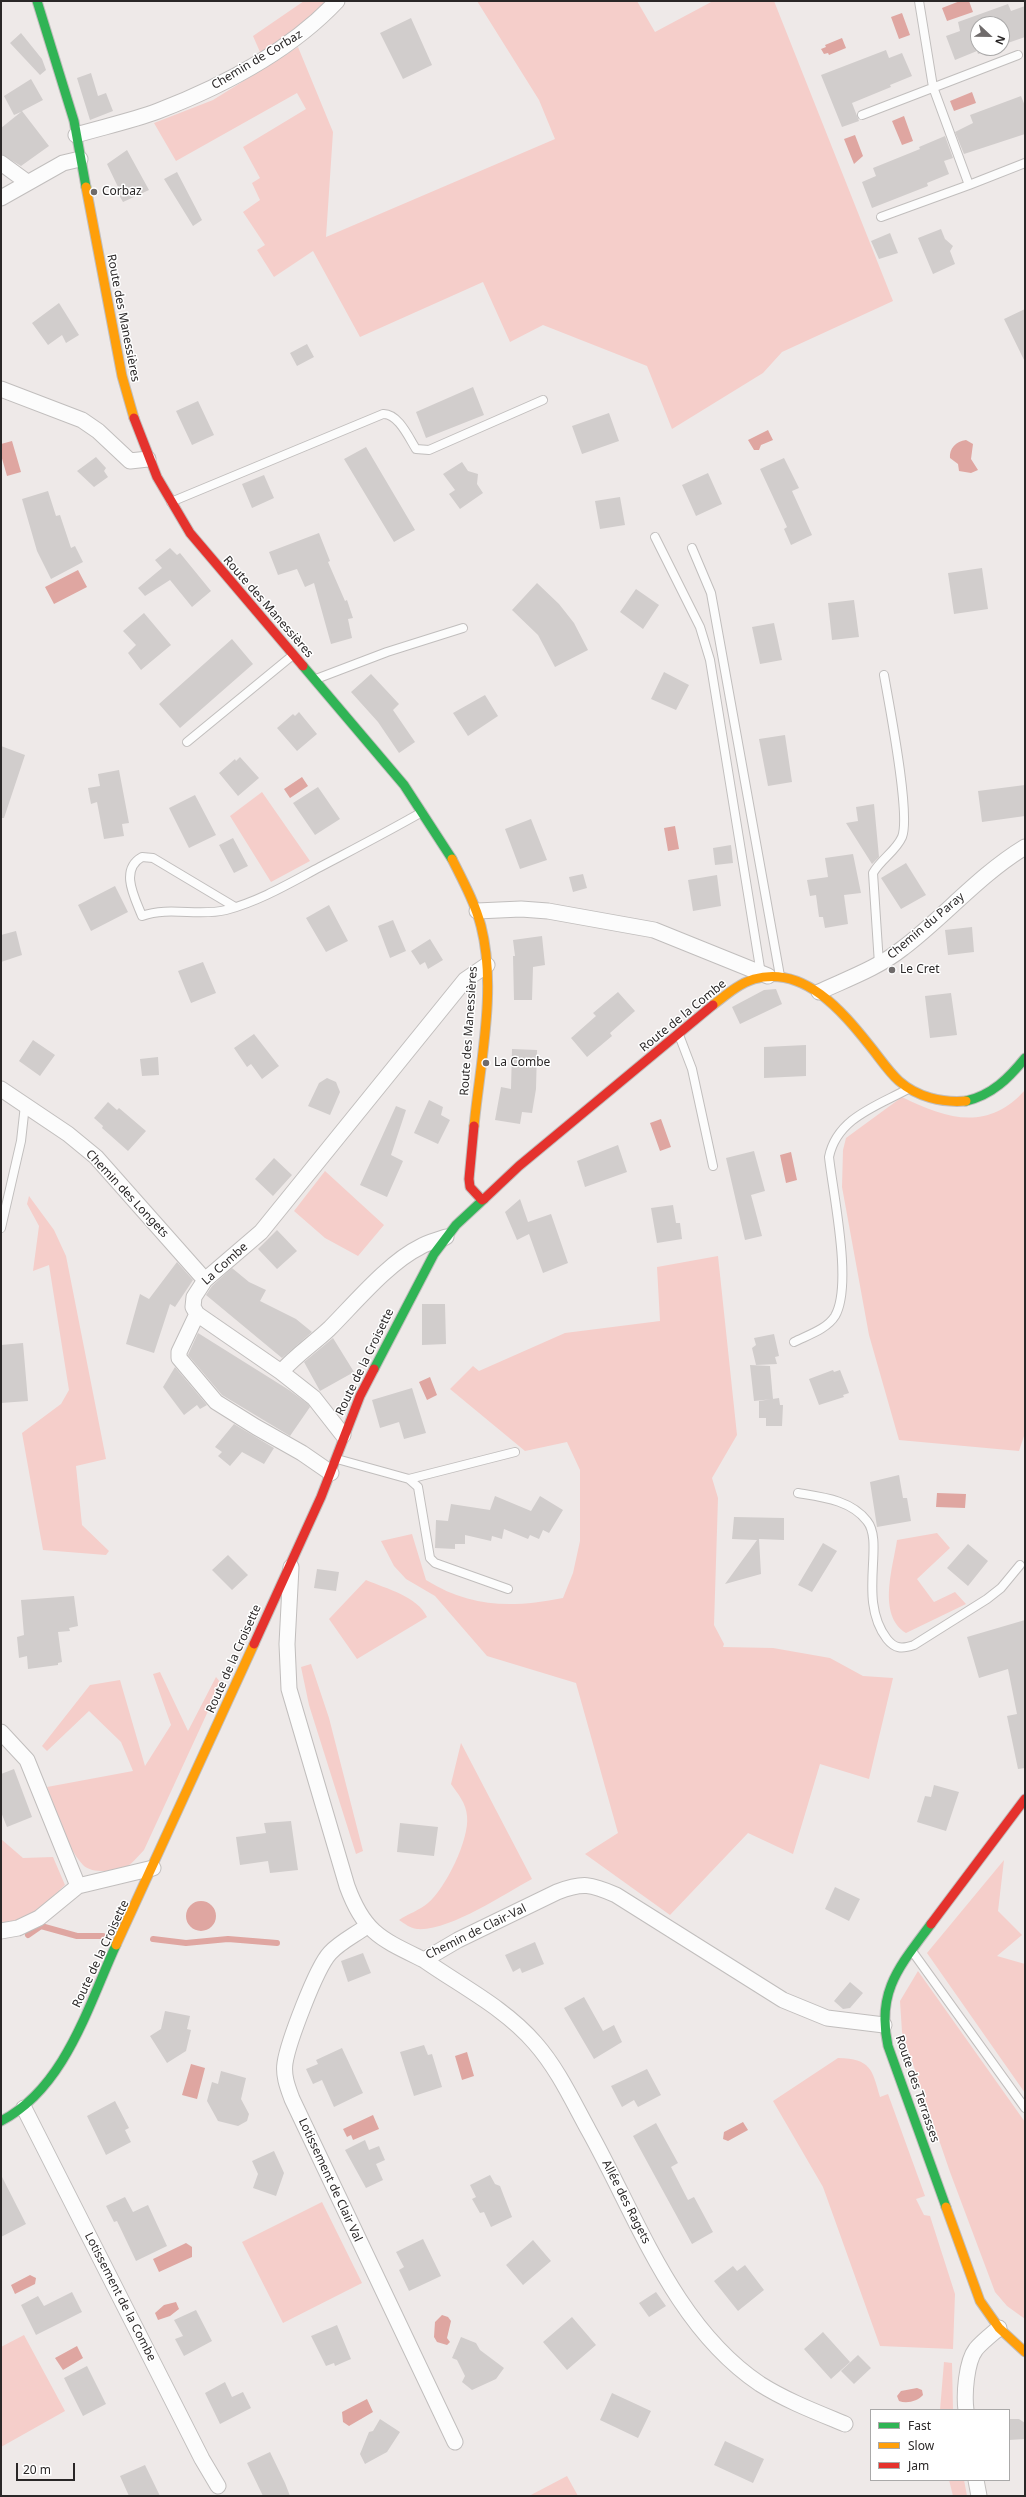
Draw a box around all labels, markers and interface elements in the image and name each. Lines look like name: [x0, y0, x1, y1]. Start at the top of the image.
north arrow: [970, 16, 1010, 56]
street label: Chemin de Corbaz: [209, 27, 305, 93]
text: N: [992, 33, 1009, 47]
place label: Corbaz: [102, 185, 142, 199]
marker: Corbaz: [89, 187, 99, 197]
street label: Route des Manessières: [104, 253, 142, 383]
street label: Route des Manessières: [220, 553, 316, 661]
street label: Chemin du Paray: [885, 890, 967, 962]
place label: Le Cret: [900, 963, 940, 977]
marker: Le Cret: [887, 965, 897, 975]
street label: Route des Manessières: [457, 966, 481, 1096]
street label: Route de la Combe: [637, 977, 729, 1055]
place label: La Combe: [494, 1056, 550, 1070]
marker: La Combe: [481, 1058, 491, 1068]
street label: Chemin des Longets: [83, 1147, 171, 1241]
street label: La Combe: [199, 1240, 251, 1288]
street label: Route de la Croisette: [333, 1306, 397, 1418]
street label: Route de la Croisette: [204, 1603, 264, 1715]
street label: Route de la Croisette: [70, 1898, 132, 2010]
street label: Chemin de Clair-Val: [423, 1901, 529, 1963]
street label: Route des Terrasses: [892, 2034, 942, 2144]
street label: Lotissement de Clair Val: [295, 2116, 365, 2244]
street label: Allée des Ragets: [599, 2158, 653, 2246]
street label: Lotissement de la Combe: [81, 2230, 159, 2364]
legend: [870, 2409, 1010, 2481]
text: Fast: [908, 2417, 931, 2434]
text: Slow: [908, 2437, 934, 2454]
scale bar: [18, 2455, 77, 2481]
text: Jam: [908, 2457, 929, 2474]
text: 20 m: [23, 2461, 51, 2478]

